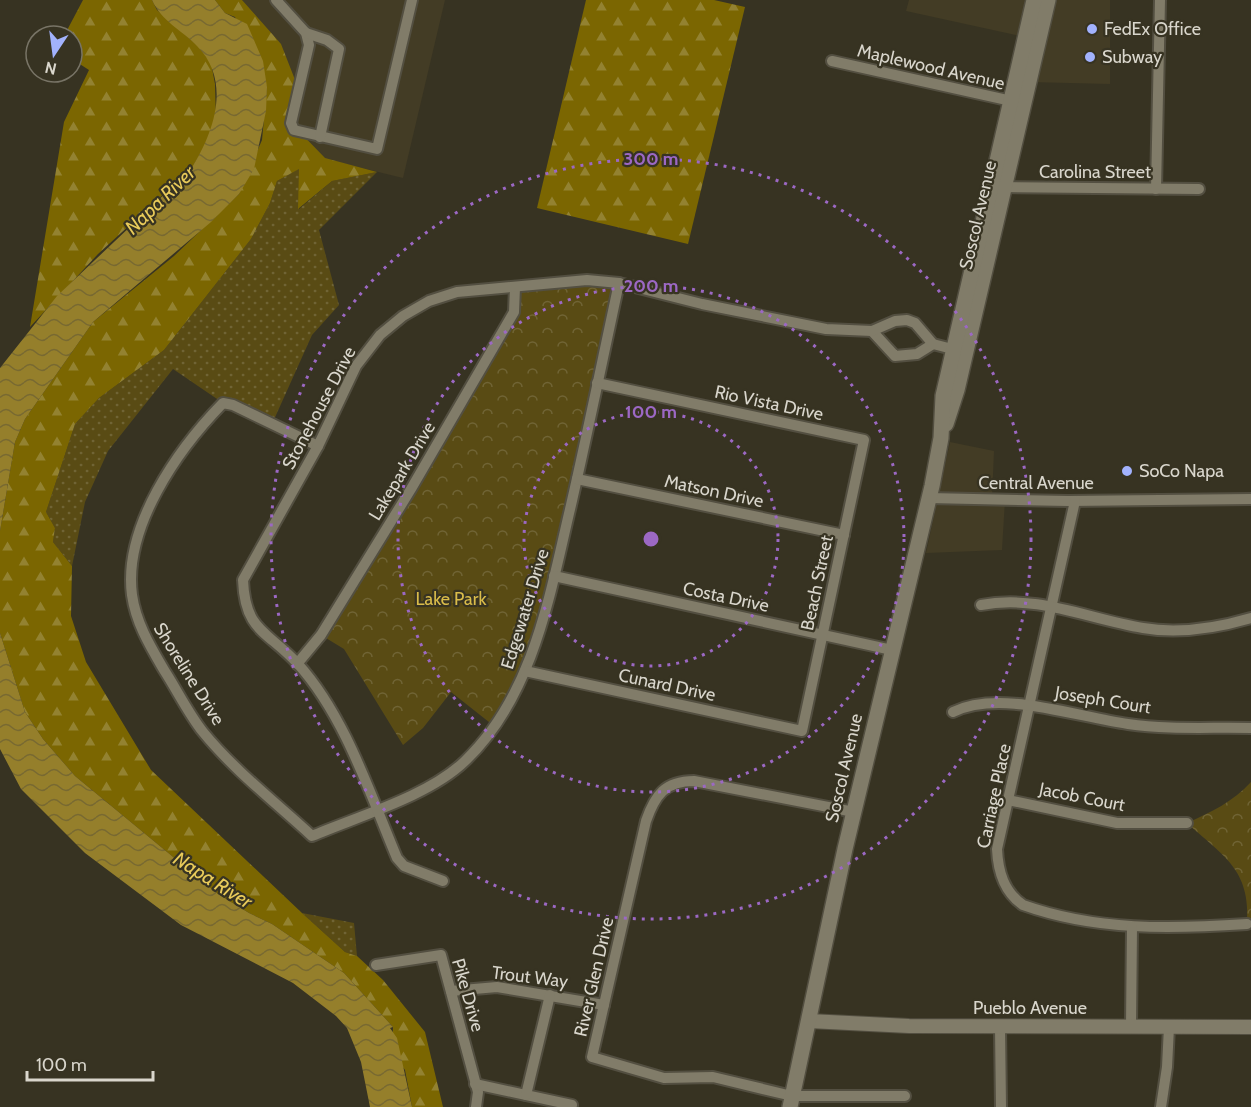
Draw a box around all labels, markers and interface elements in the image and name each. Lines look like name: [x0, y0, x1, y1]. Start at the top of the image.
place label: FedEx Office: [1104, 18, 1201, 40]
marker: FedEx Office: [1085, 22, 1099, 36]
north arrow: [24, 24, 84, 84]
street label: Maplewood Avenue: [855, 39, 1007, 95]
place label: Subway: [1102, 46, 1162, 68]
marker: Subway: [1083, 50, 1097, 64]
text: N: [43, 58, 58, 79]
text: 300 m: [624, 148, 678, 170]
street label: Soscol Avenue: [955, 158, 1001, 272]
water label: Napa River: [120, 160, 201, 239]
street label: Carolina Street: [1039, 161, 1151, 183]
text: 200 m: [624, 275, 678, 297]
street label: Stonehouse Drive: [277, 343, 361, 473]
street label: Rio Vista Drive: [713, 381, 825, 425]
text: 100 m: [625, 401, 677, 423]
street label: Lakepark Drive: [364, 418, 440, 524]
place label: SoCo Napa: [1139, 460, 1224, 482]
marker: SoCo Napa: [1120, 464, 1134, 478]
street label: Matson Drive: [662, 470, 766, 512]
street label: Central Avenue: [978, 472, 1094, 494]
centre of rings: [641, 529, 661, 549]
street label: Beach Street: [796, 533, 838, 633]
street label: Edgewater Drive: [496, 546, 554, 672]
street label: Costa Drive: [681, 577, 771, 617]
park label: Lake Park: [415, 588, 487, 610]
street label: Shoreline Drive: [149, 619, 229, 729]
street label: Cunard Drive: [616, 664, 718, 706]
street label: Joseph Court: [1053, 681, 1152, 718]
street label: Soscol Avenue: [821, 711, 867, 825]
street label: Carriage Place: [972, 742, 1016, 850]
street label: Jacob Court: [1036, 778, 1127, 816]
water label: Napa River: [169, 846, 258, 914]
street label: River Glen Drive: [570, 915, 618, 1039]
street label: Pike Drive: [447, 956, 489, 1034]
street label: Trout Way: [491, 961, 569, 993]
street label: Pueblo Avenue: [973, 997, 1087, 1019]
scale bar: [27, 1044, 153, 1082]
text: 100 m: [36, 1054, 87, 1076]

